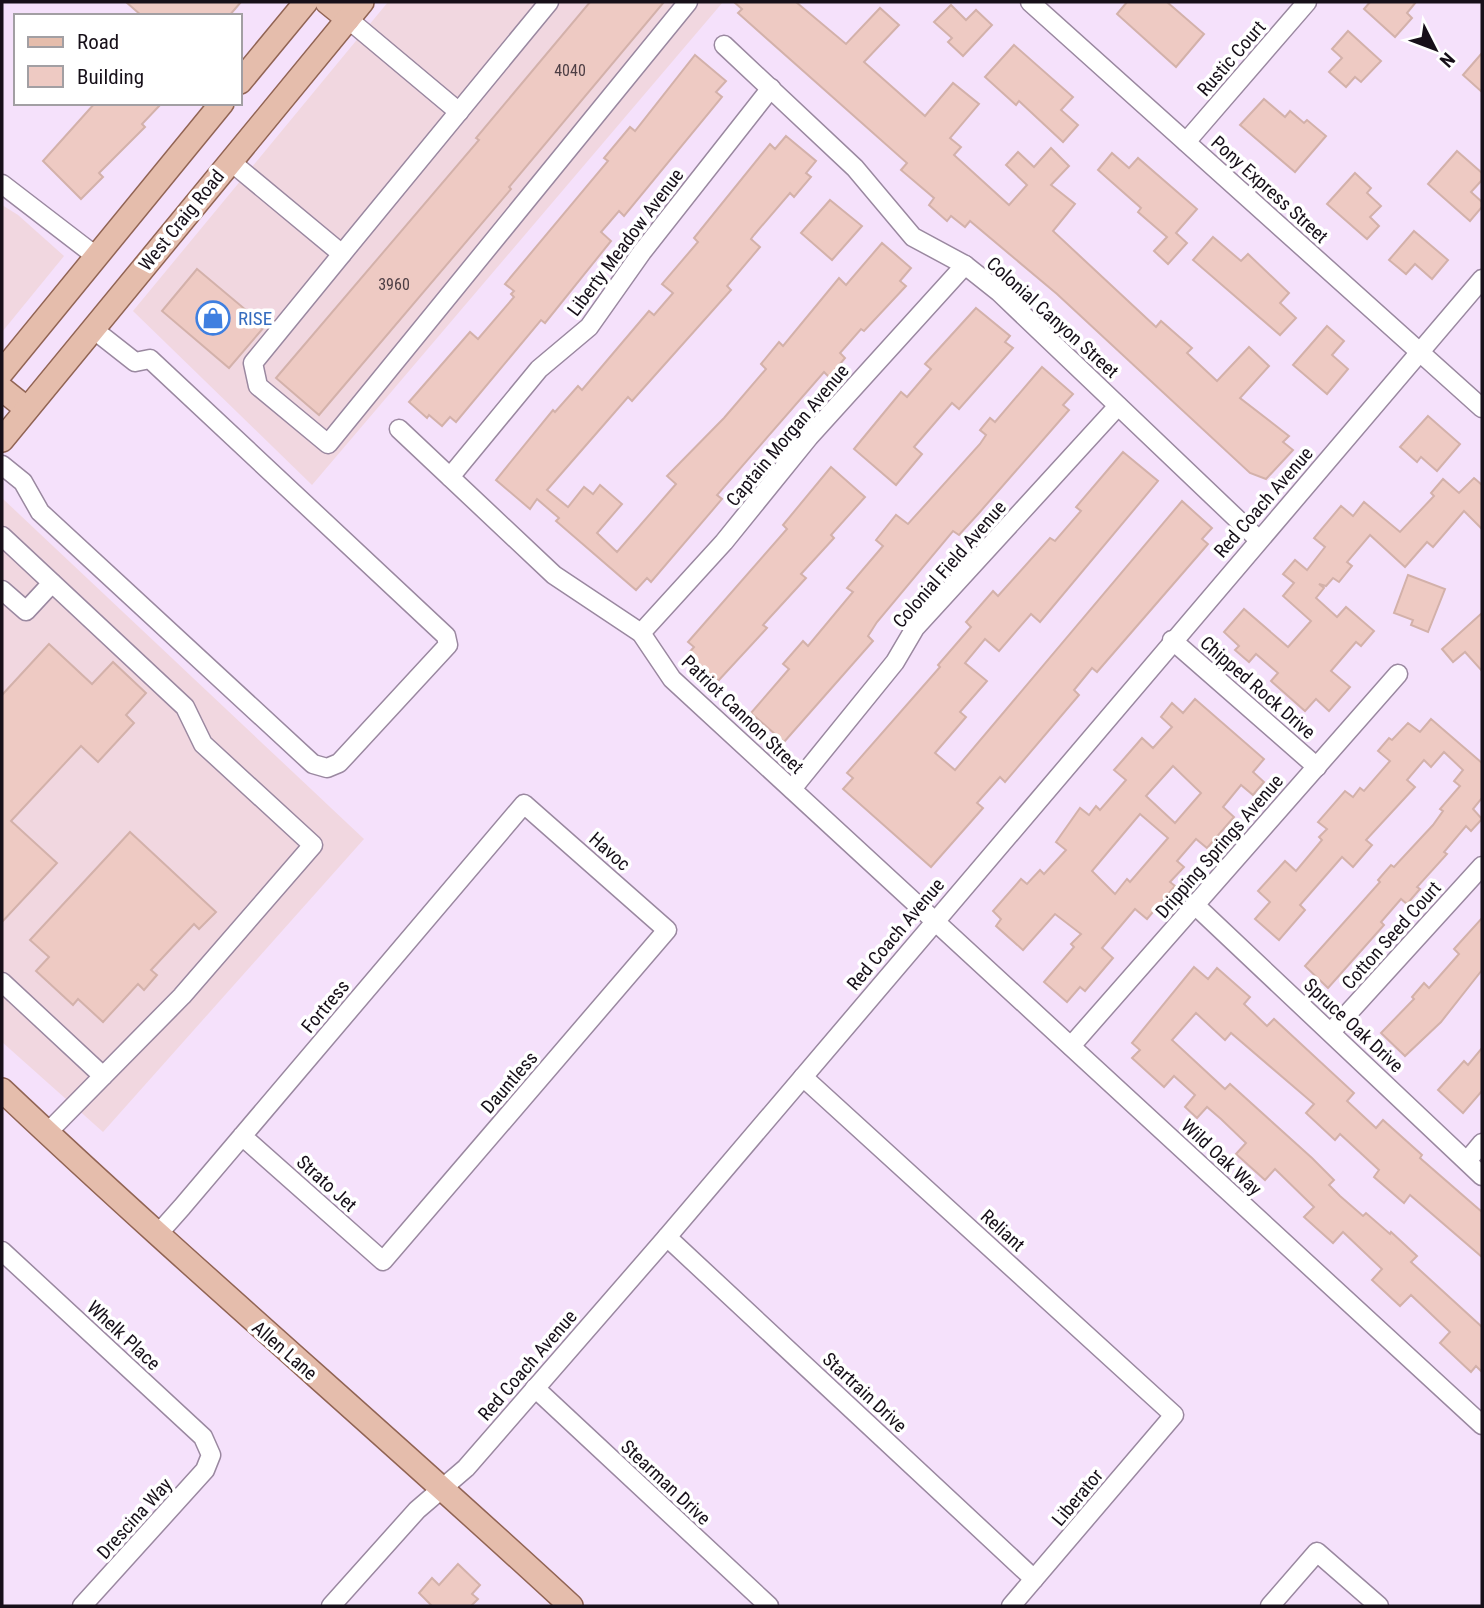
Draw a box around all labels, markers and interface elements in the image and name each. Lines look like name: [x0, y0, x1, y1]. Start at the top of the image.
legend: [14, 14, 242, 105]
north arrow: [1400, 14, 1470, 84]
street label: Rustic Court: [1192, 16, 1270, 101]
text: Road: [77, 30, 119, 54]
text: N: [1435, 48, 1460, 72]
house number: 4040: [554, 61, 586, 80]
text: Building: [77, 65, 144, 89]
street label: Pony Express Street: [1206, 131, 1333, 248]
street label: Liberty Meadow Avenue: [562, 164, 688, 321]
street label: West Craig Road: [134, 165, 229, 275]
street label: Colonial Canyon Street: [982, 252, 1124, 383]
house number: 3960: [378, 275, 410, 294]
shop icon: RISE: [194, 299, 232, 337]
place label: RISE: [238, 307, 272, 330]
street label: Captain Morgan Avenue: [721, 360, 854, 511]
street label: Red Coach Avenue: [1209, 442, 1318, 562]
street label: Colonial Field Avenue: [888, 496, 1011, 633]
street label: Chipped Rock Drive: [1195, 631, 1320, 744]
street label: Patriot Cannon Street: [677, 650, 808, 778]
street label: Dripping Springs Avenue: [1151, 770, 1288, 923]
street label: Havoc: [584, 827, 635, 876]
street label: Red Coach Avenue: [842, 874, 949, 995]
street label: Cotton Seed Court: [1337, 877, 1446, 994]
street label: Spruce Oak Drive: [1299, 973, 1408, 1077]
street label: Fortress: [297, 975, 354, 1038]
street label: Dauntless: [476, 1047, 543, 1118]
street label: Wild Oak Way: [1177, 1114, 1267, 1200]
street label: Strato Jet: [292, 1150, 362, 1216]
street label: Reliant: [976, 1205, 1030, 1256]
street label: Whelk Place: [82, 1296, 165, 1375]
street label: Red Coach Avenue: [473, 1305, 582, 1425]
street label: Allen Lane: [248, 1316, 322, 1385]
street label: Startrain Drive: [818, 1348, 912, 1437]
street label: Stearman Drive: [616, 1435, 715, 1530]
street label: Liberator: [1047, 1464, 1108, 1530]
street label: Drescina Way: [92, 1473, 177, 1564]

